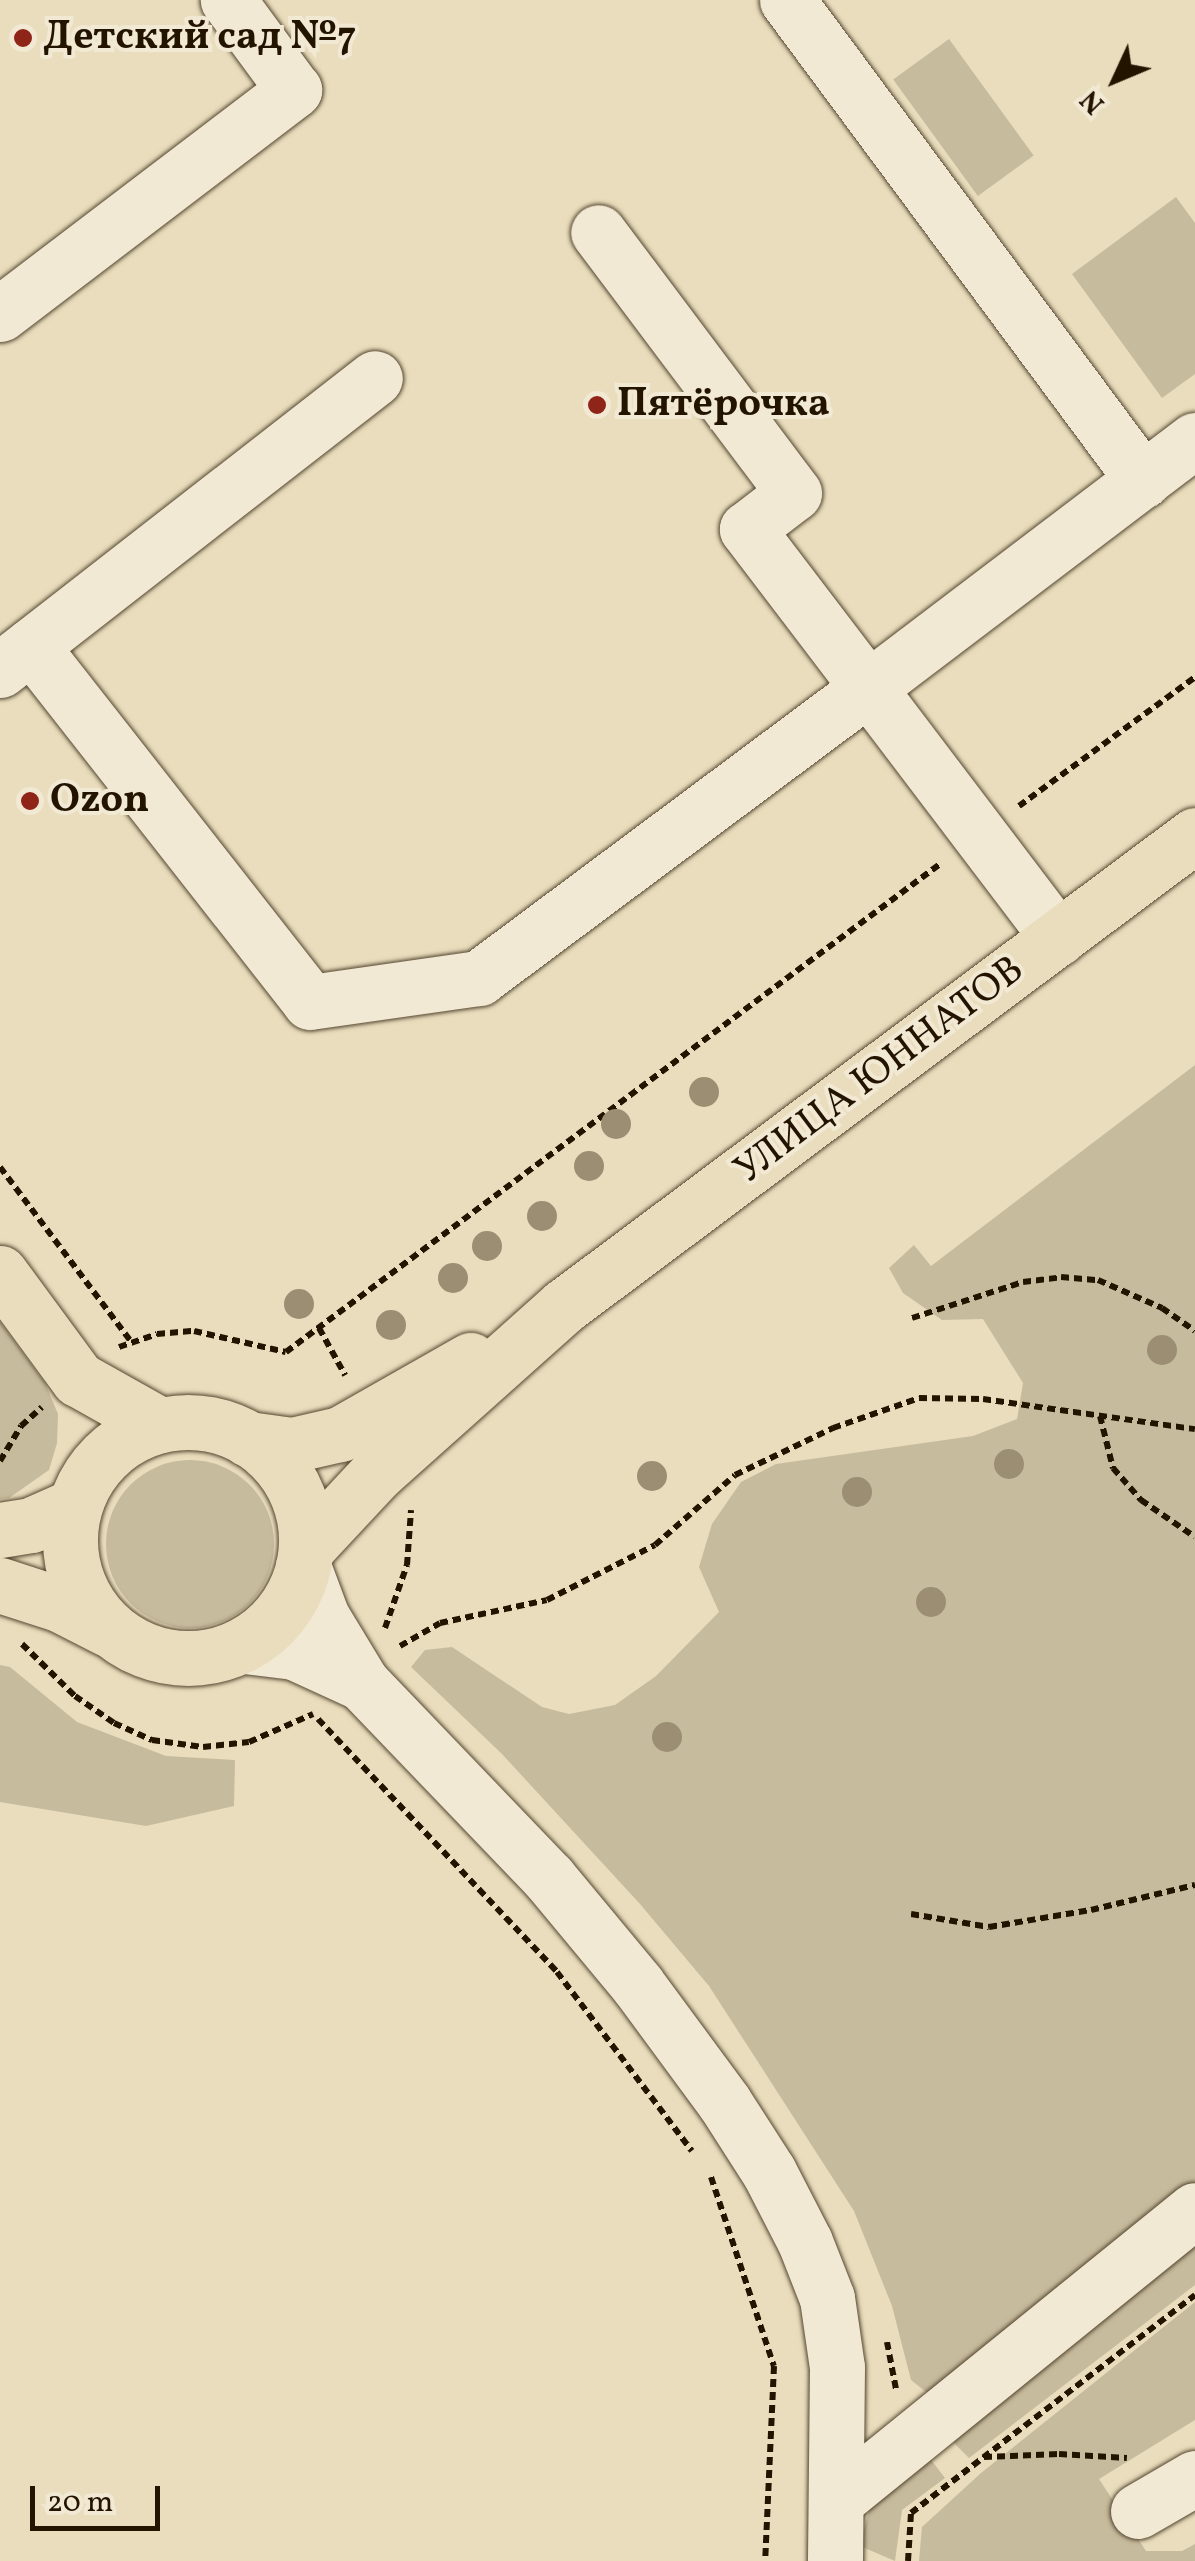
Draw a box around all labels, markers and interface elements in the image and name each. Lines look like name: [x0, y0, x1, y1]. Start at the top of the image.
place label: Детский сад №7: [43, 14, 356, 62]
marker: Детский сад №7: [12, 27, 34, 49]
north arrow: [1065, 30, 1165, 130]
text: N: [1072, 80, 1114, 122]
place label: Пятёрочка: [617, 381, 830, 429]
marker: Пятёрочка: [586, 394, 608, 416]
place label: Ozon: [50, 777, 149, 825]
marker: Ozon: [19, 790, 41, 812]
street label: УЛИЦА ЮННАТОВ: [726, 947, 1034, 1195]
scale bar: [35, 2466, 165, 2528]
text: 20 m: [47, 2482, 113, 2524]

